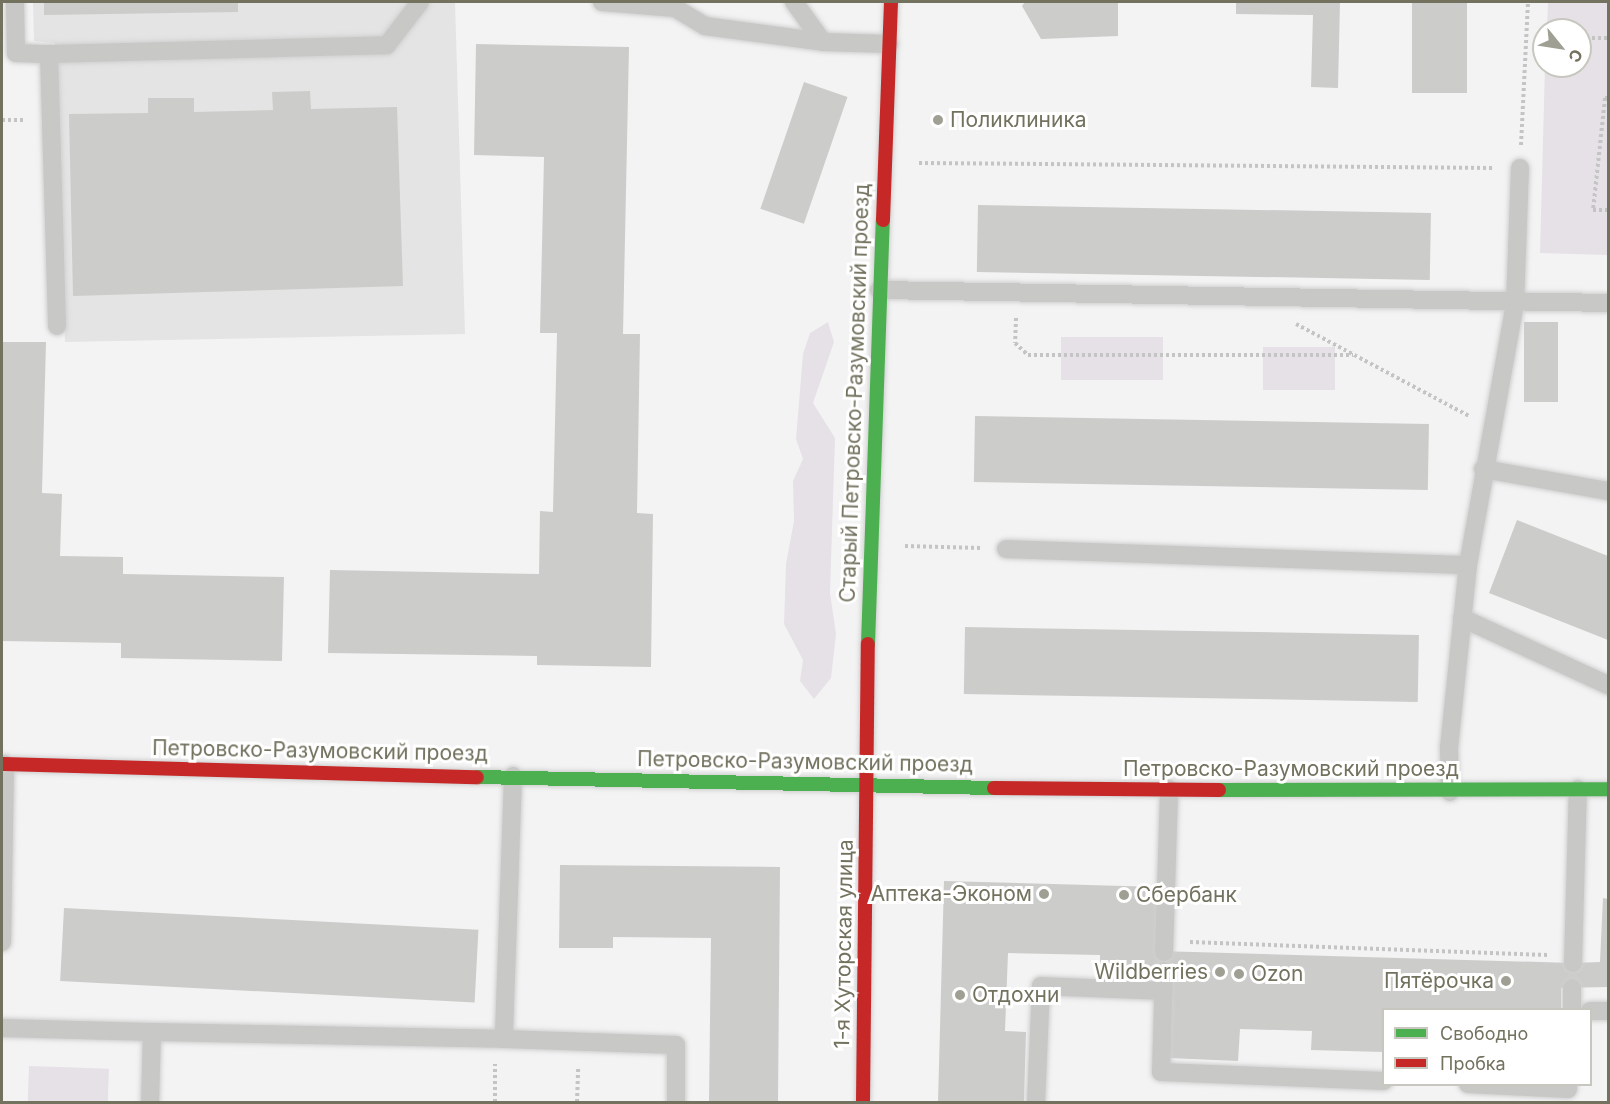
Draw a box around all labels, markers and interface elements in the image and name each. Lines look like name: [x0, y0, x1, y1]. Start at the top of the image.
north arrow: [1532, 18, 1592, 78]
text: С: [1564, 46, 1587, 66]
place label: Поликлиника: [950, 107, 1087, 133]
marker: Поликлиника: [931, 113, 945, 127]
street label: Старый Петровско-Разумовский проезд: [835, 183, 875, 603]
street label: Петровско-Разумовский проезд: [152, 735, 488, 767]
street label: Петровско-Разумовский проезд: [637, 746, 973, 778]
street label: Петровско-Разумовский проезд: [1123, 756, 1459, 782]
street label: 1-я Хуторская улица: [830, 839, 858, 1049]
place label: Аптека-Эконом: [871, 881, 1032, 907]
place label: Сбербанк: [1136, 882, 1237, 908]
marker: Аптека-Эконом: [1037, 887, 1051, 901]
marker: Сбербанк: [1117, 888, 1131, 902]
place label: Wildberries: [1094, 959, 1208, 985]
place label: Ozon: [1251, 961, 1303, 987]
marker: Wildberries: [1213, 965, 1227, 979]
marker: Ozon: [1232, 967, 1246, 981]
place label: Пятёрочка: [1384, 968, 1494, 994]
marker: Пятёрочка: [1499, 974, 1513, 988]
place label: Отдохни: [972, 982, 1059, 1008]
marker: Отдохни: [953, 988, 967, 1002]
legend: [1382, 1008, 1592, 1086]
text: Свободно: [1440, 1023, 1528, 1044]
text: Пробка: [1440, 1053, 1506, 1074]

